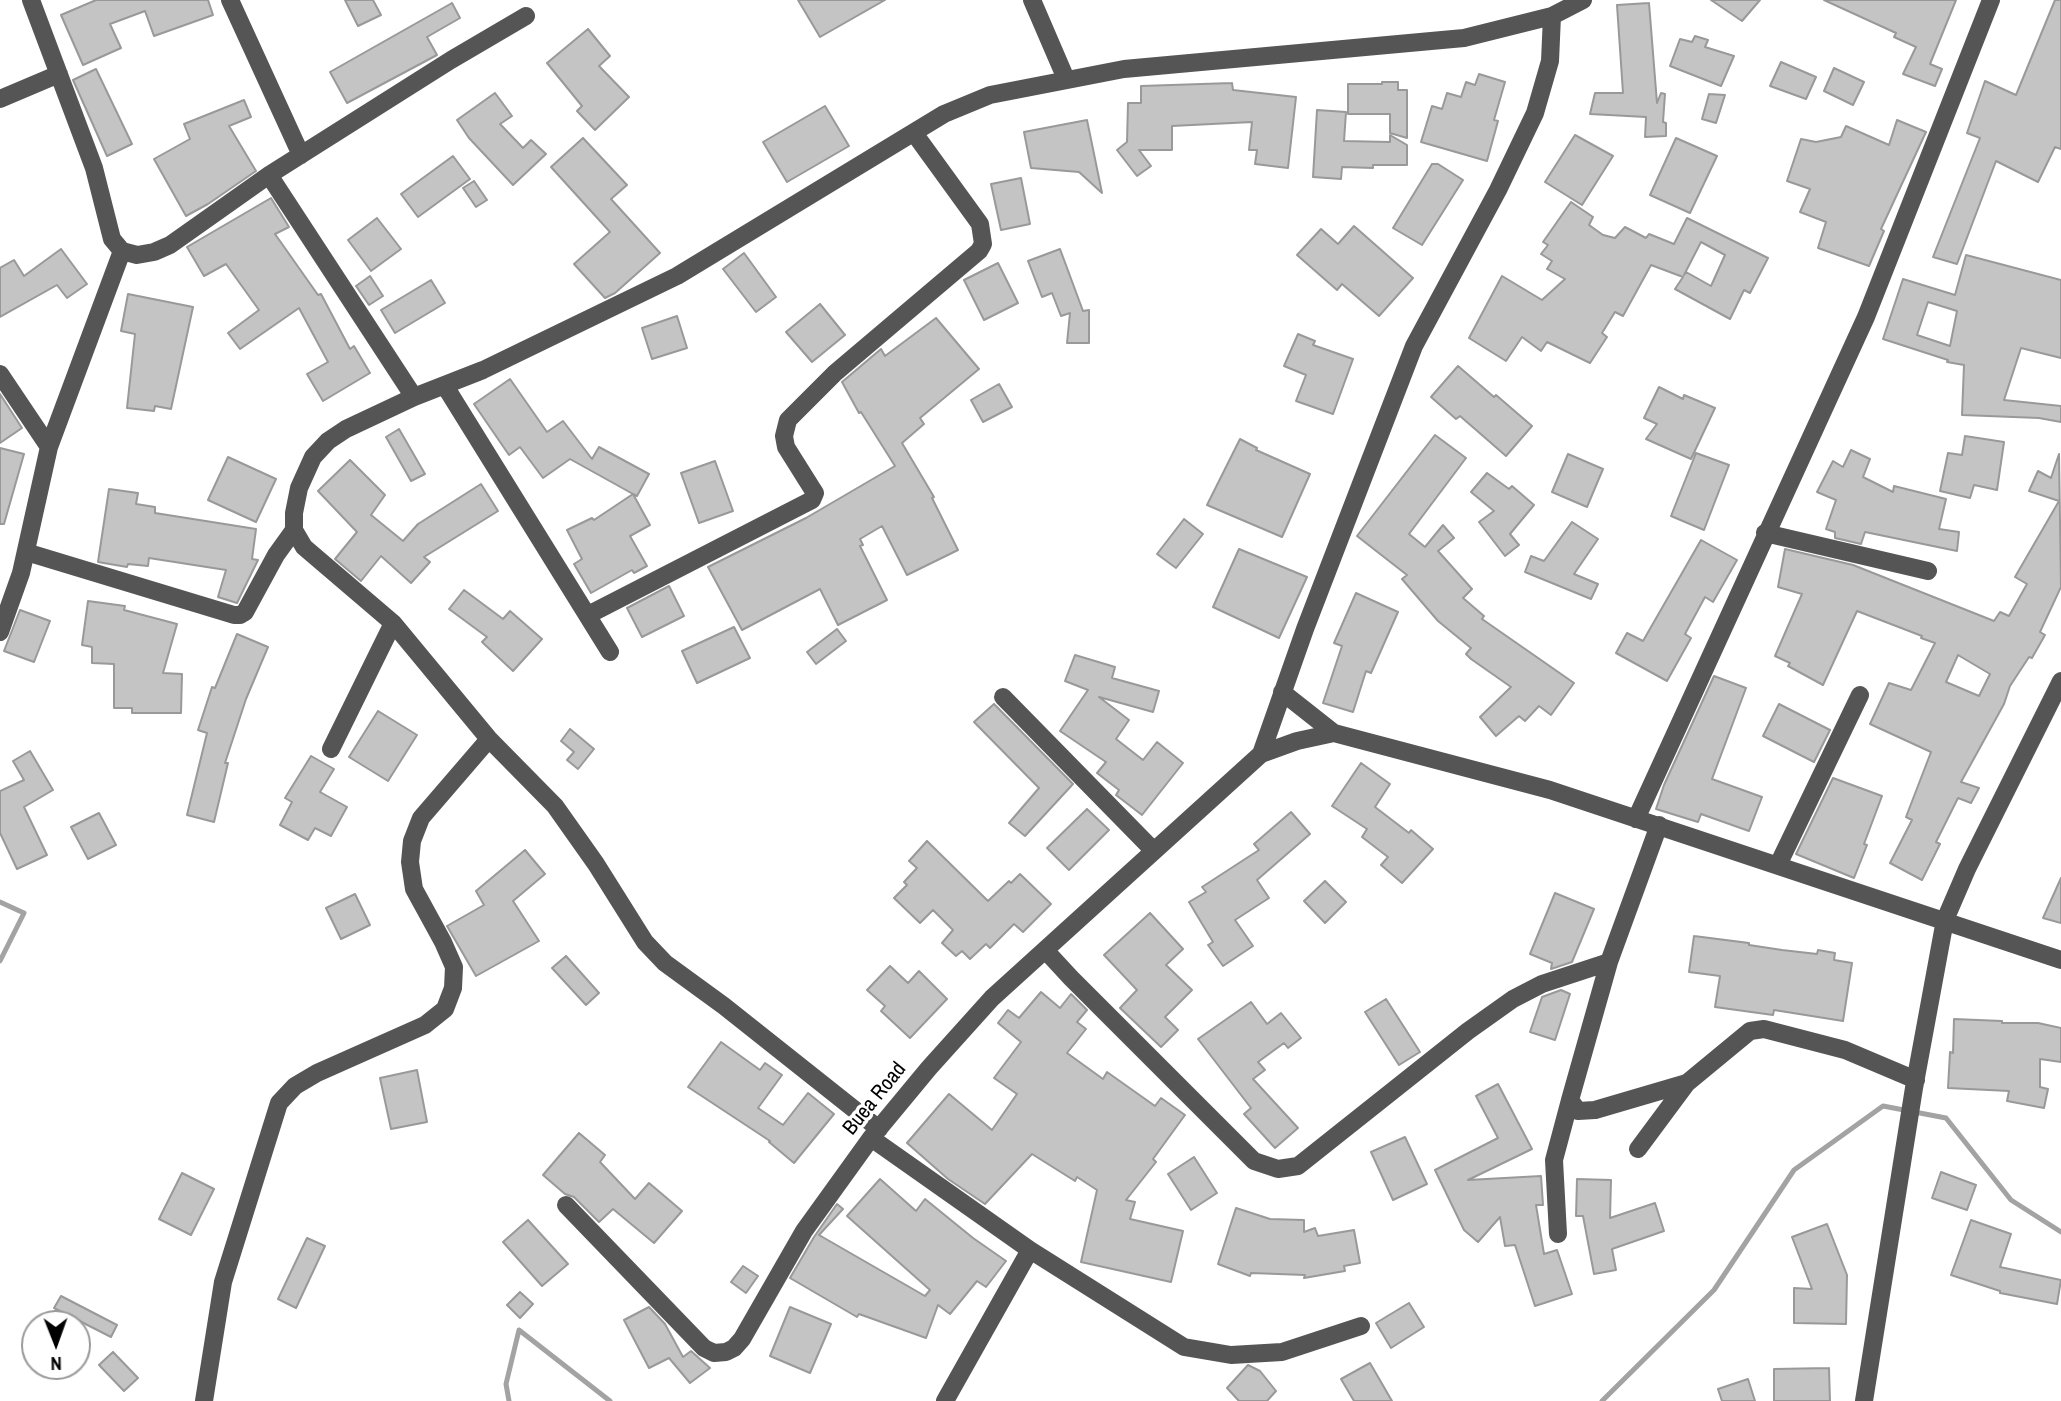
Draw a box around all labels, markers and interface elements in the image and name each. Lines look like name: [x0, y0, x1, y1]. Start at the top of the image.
street label: Buea Road: [838, 1058, 912, 1140]
north arrow: [21, 1310, 91, 1380]
text: N: [50, 1351, 62, 1377]

